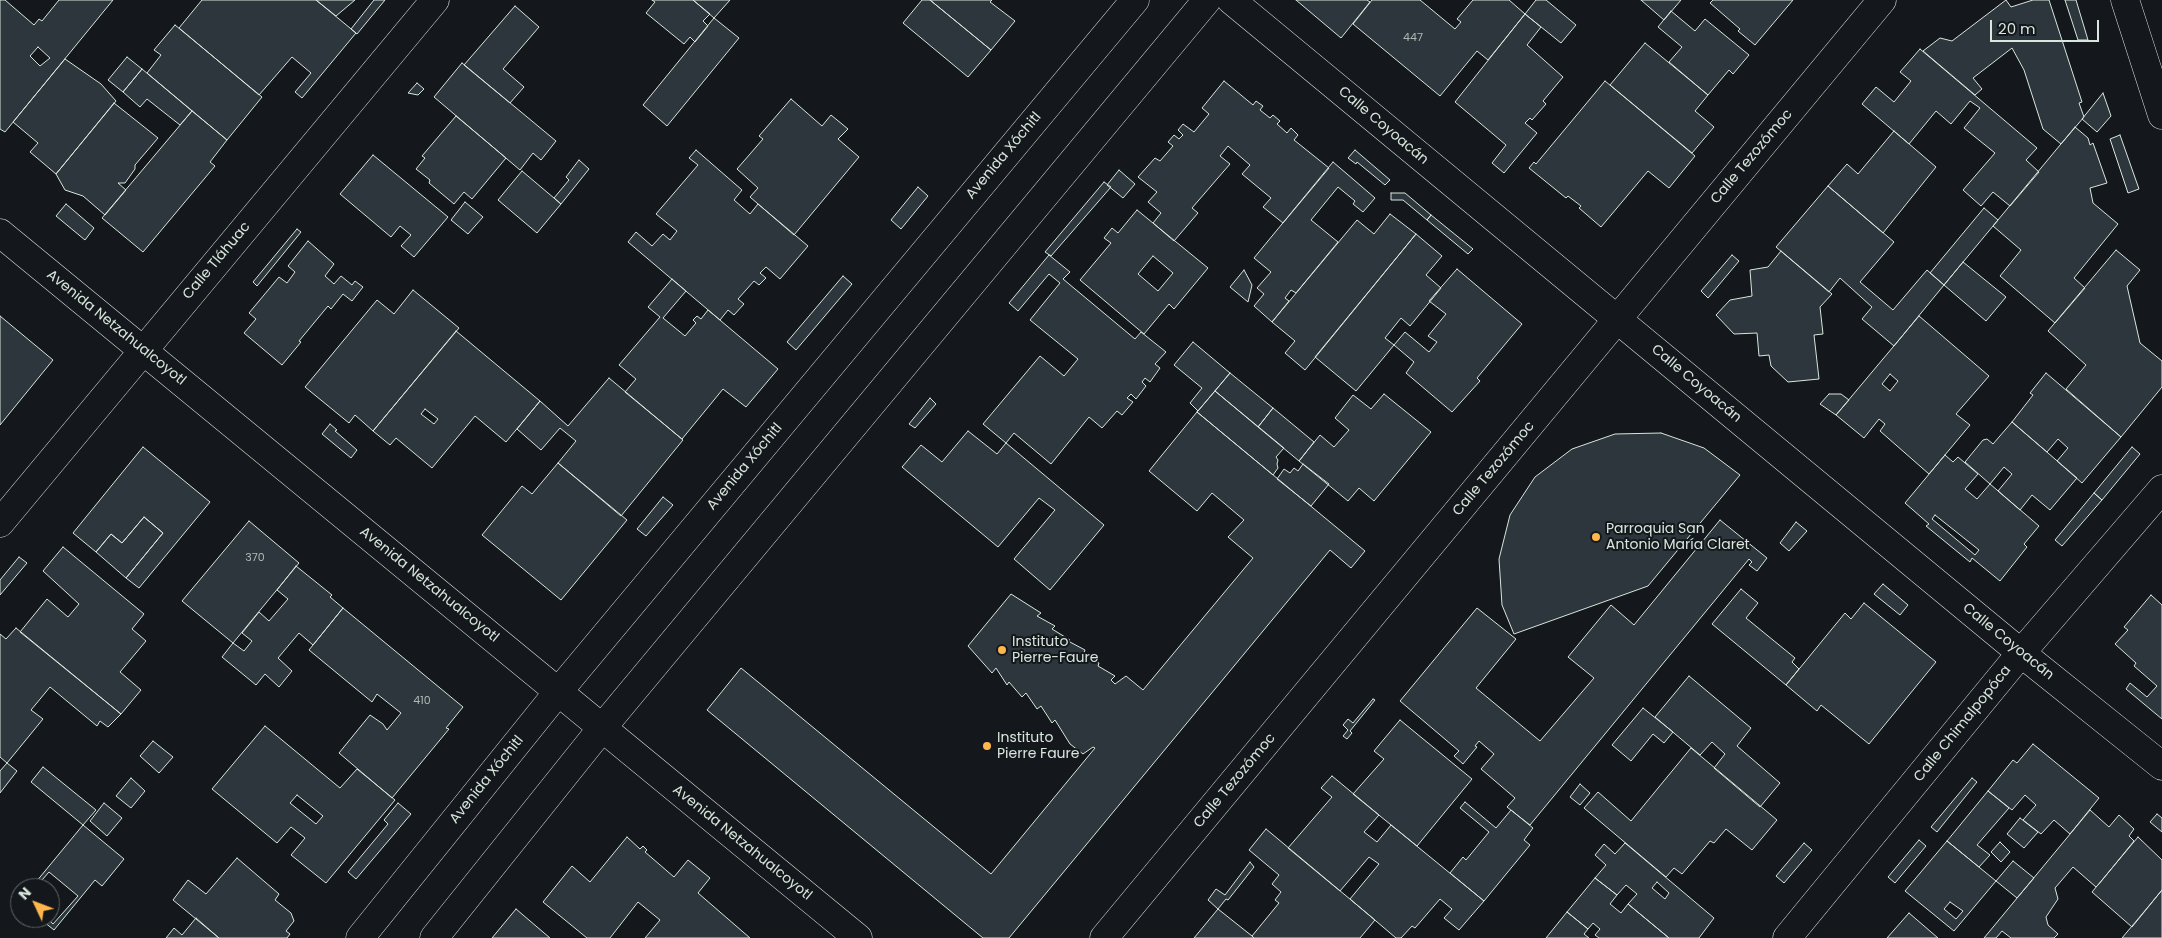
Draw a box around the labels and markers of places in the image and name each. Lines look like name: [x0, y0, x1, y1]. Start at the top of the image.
place label: Parroquia San Antonio María Claret: [1606, 521, 1750, 554]
marker: Parroquia San Antonio María Claret: [1590, 531, 1602, 543]
place label: Instituto Pierre-Faure: [1012, 634, 1098, 666]
marker: Instituto Pierre-Faure: [996, 644, 1008, 656]
place label: Instituto Pierre Faure: [997, 730, 1079, 762]
marker: Instituto Pierre Faure: [981, 740, 993, 752]

